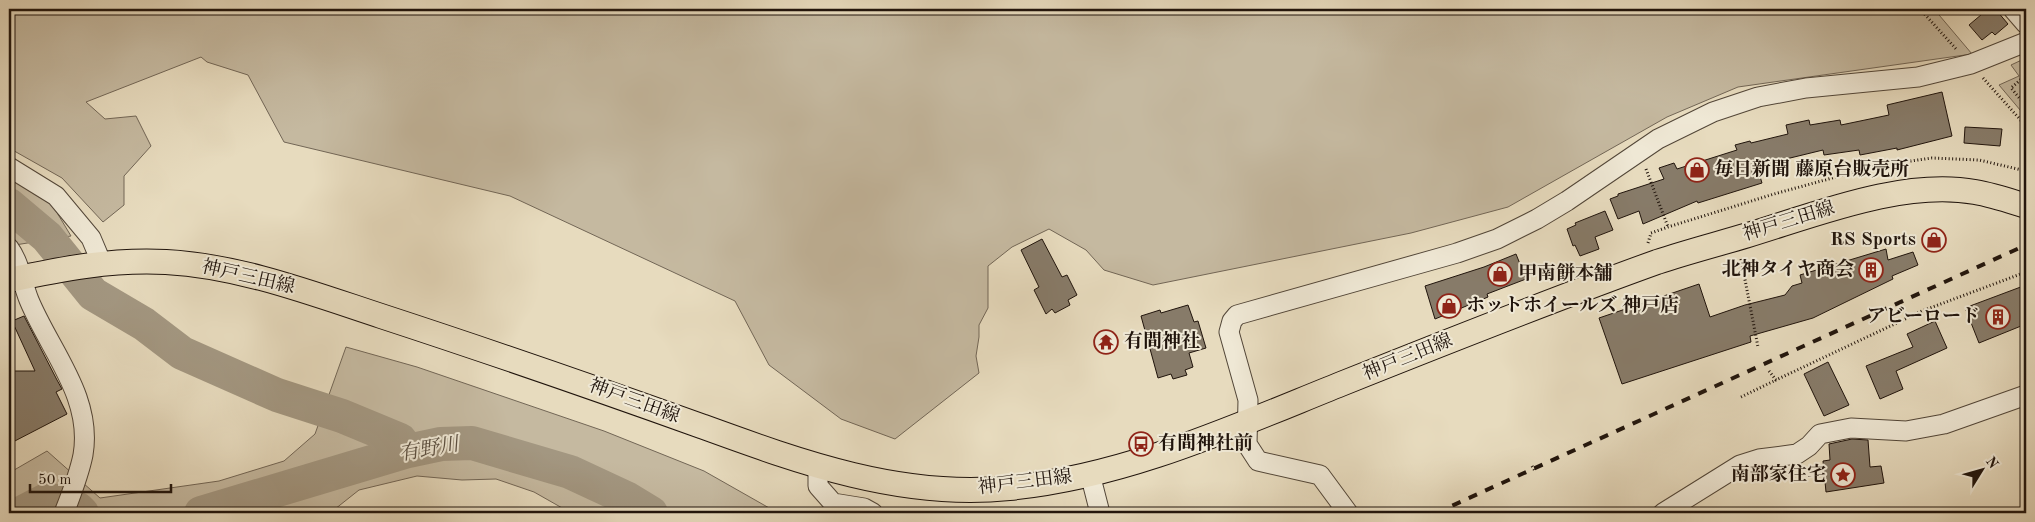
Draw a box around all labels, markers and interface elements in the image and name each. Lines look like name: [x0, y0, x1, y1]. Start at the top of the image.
shop icon: 毎日新聞 藤原台販売所: [1684, 157, 1710, 183]
place label: 毎日新聞 藤原台販売所: [1714, 158, 1909, 180]
street label: 神戸三田線: [1740, 197, 1837, 245]
shop icon: RS Sports: [1921, 227, 1947, 253]
place label: RS Sports: [1830, 231, 1916, 250]
street label: 神戸三田線: [200, 256, 297, 298]
building icon: 北神タイヤ商会: [1858, 257, 1884, 283]
place label: 北神タイヤ商会: [1721, 258, 1854, 280]
shop icon: 甲南餅本舗: [1487, 261, 1513, 287]
place label: 甲南餅本舗: [1518, 262, 1613, 284]
shop icon: ホットホイールズ 神戸店: [1436, 293, 1462, 319]
place label: ホットホイールズ 神戸店: [1466, 294, 1679, 316]
building icon: アビーロード: [1985, 304, 2011, 330]
place label: アビーロード: [1867, 306, 1980, 327]
temple icon: 有間神社: [1093, 329, 1119, 355]
place label: 有間神社: [1124, 330, 1200, 352]
street label: 神戸三田線: [1360, 330, 1456, 385]
street label: 神戸三田線: [586, 375, 683, 427]
bus stop icon: 有間神社前: [1128, 431, 1154, 457]
place label: 有間神社前: [1158, 432, 1253, 454]
water label: 有野川: [397, 433, 462, 465]
north arrow: [1958, 444, 2008, 494]
text: N: [1983, 454, 2001, 472]
scale bar: [30, 462, 171, 494]
place icon: 南部家住宅: [1830, 462, 1856, 488]
place label: 南部家住宅: [1731, 463, 1826, 485]
street label: 神戸三田線: [976, 466, 1073, 498]
text: 50 m: [38, 473, 72, 488]

